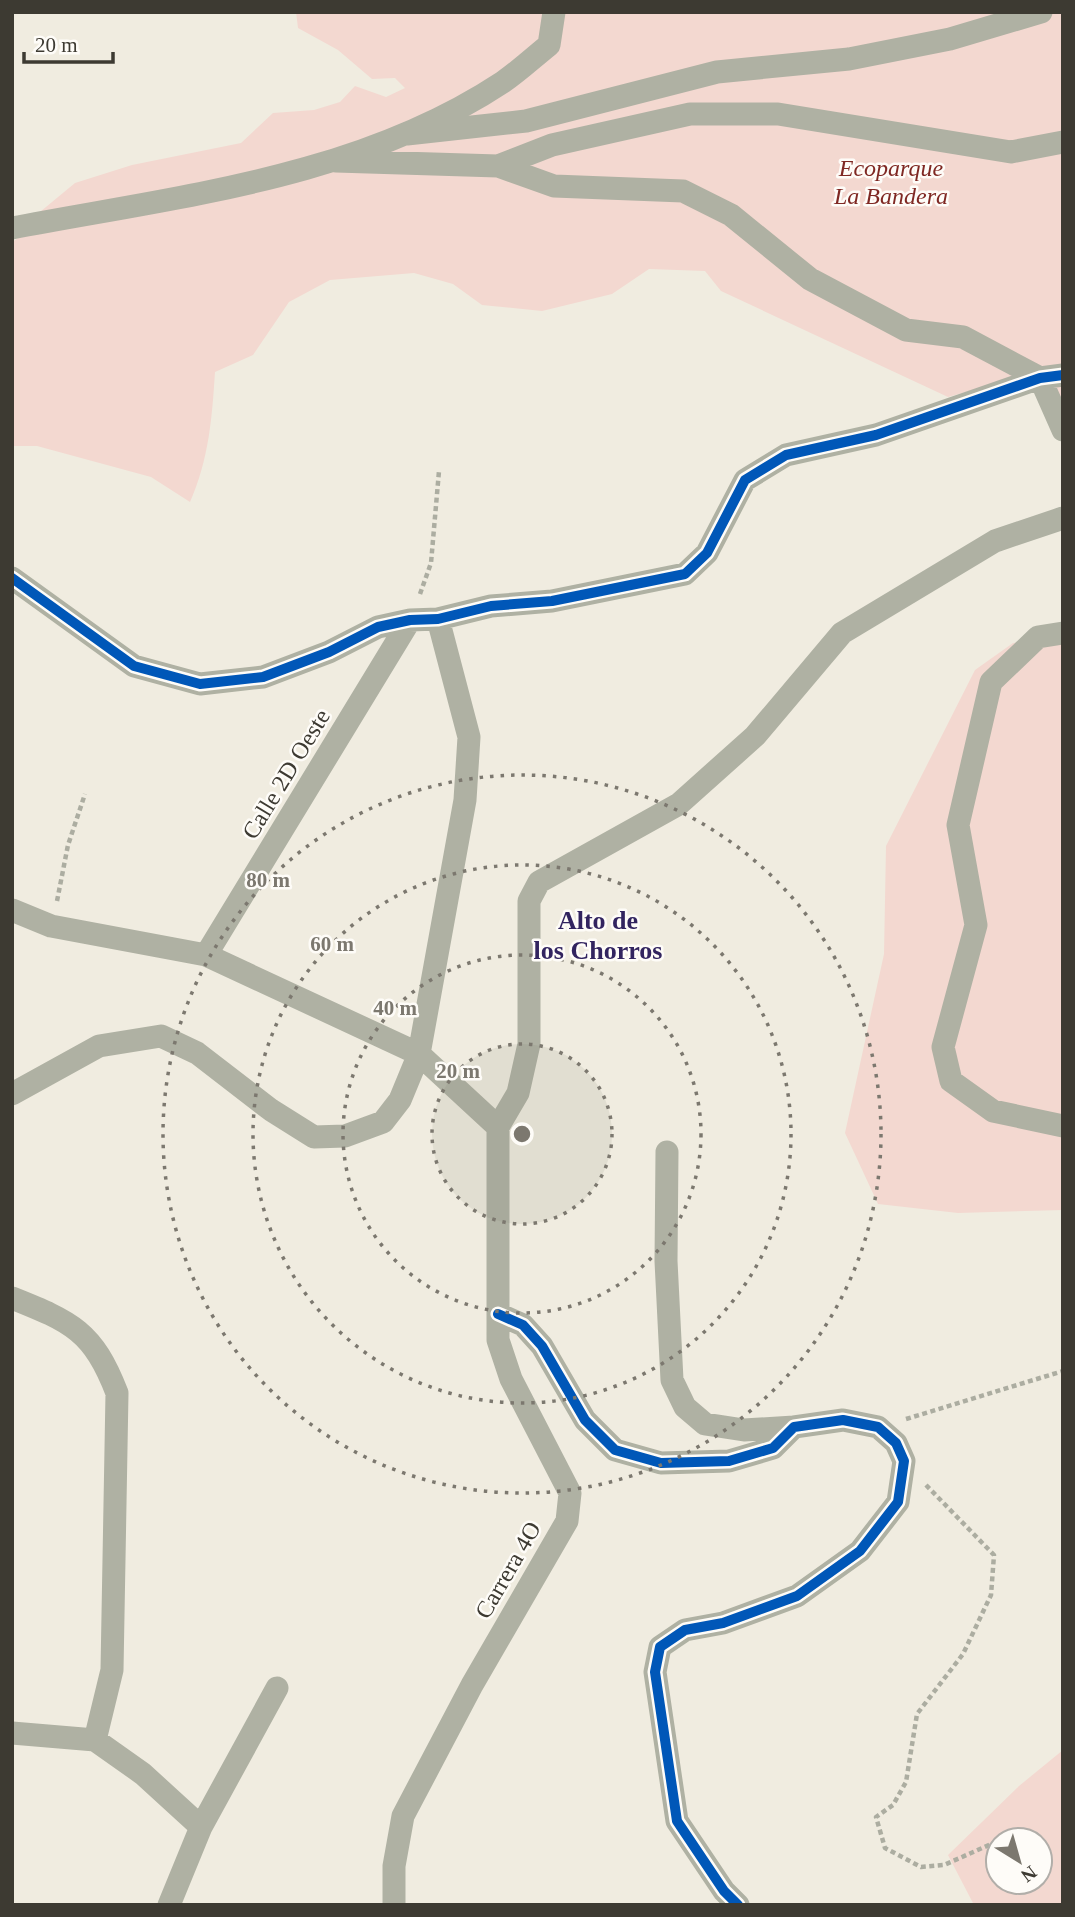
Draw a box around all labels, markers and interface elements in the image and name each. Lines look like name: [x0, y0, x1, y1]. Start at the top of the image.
scale bar: [24, 21, 114, 65]
text: 20 m: [35, 33, 78, 57]
park label: Ecoparque La Bandera: [833, 155, 948, 209]
street label: Calle 2D Oeste: [237, 704, 335, 844]
text: 80 m: [246, 868, 290, 892]
district label: Alto de los Chorros: [534, 906, 662, 965]
text: 60 m: [310, 932, 354, 956]
text: 40 m: [373, 996, 417, 1020]
text: 20 m: [436, 1059, 480, 1083]
centre of rings: [510, 1122, 534, 1146]
street label: Carrera 4O: [470, 1517, 546, 1623]
north arrow: [984, 1826, 1054, 1896]
text: N: [1017, 1862, 1041, 1887]

